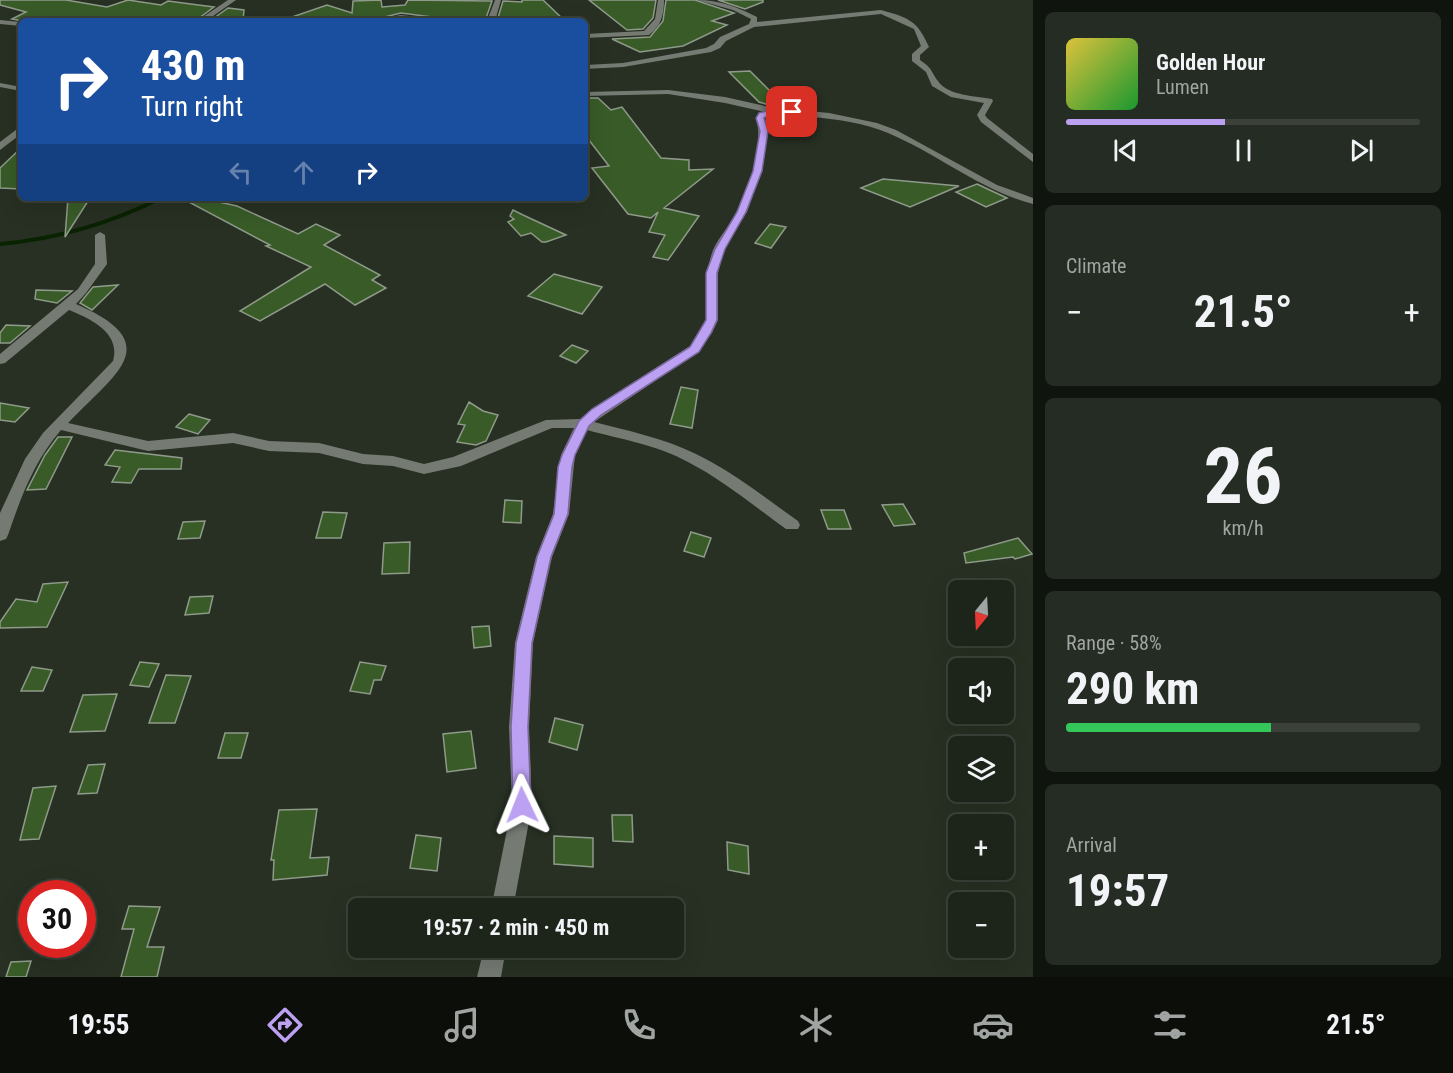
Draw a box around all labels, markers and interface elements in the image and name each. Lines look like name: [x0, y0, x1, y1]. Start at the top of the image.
text: 430 m: [141, 41, 246, 90]
icon: right: [42, 42, 120, 120]
text: Golden Hour: [1156, 50, 1265, 75]
text: Lumen: [1156, 75, 1209, 99]
pin: [766, 86, 817, 137]
text: Turn right: [141, 91, 243, 123]
icon: arrive: [775, 95, 808, 128]
icon: previous: [1109, 134, 1142, 167]
icon: pause: [1227, 134, 1260, 167]
icon: next: [1345, 134, 1378, 167]
icon: left: [224, 156, 257, 189]
icon: ahead: [287, 156, 320, 189]
icon: right: [350, 156, 383, 189]
text: Climate: [1066, 254, 1126, 278]
text: 21.5°: [1194, 285, 1292, 338]
text: −: [1066, 293, 1083, 332]
text: +: [1404, 293, 1420, 332]
text: 26: [1204, 431, 1282, 522]
text: km/h: [1222, 516, 1264, 540]
north arrow: [948, 580, 1014, 646]
map controls: [948, 580, 1014, 958]
text: Range · 58%: [1066, 631, 1162, 655]
button: sound: [948, 658, 1014, 724]
text: 290 km: [1066, 662, 1199, 715]
button: layers: [948, 736, 1014, 802]
position arrow: [490, 773, 554, 837]
button: +: [948, 814, 1014, 880]
text: Arrival: [1066, 833, 1117, 857]
text: 19:57: [1066, 864, 1169, 917]
speed limit sign: 30: [18, 880, 96, 958]
button: −: [948, 892, 1014, 958]
text: 19:57 · 2 min · 450 m: [423, 915, 609, 940]
icon: directions: [264, 1004, 306, 1046]
icon: music: [441, 1004, 483, 1046]
icon: phone: [618, 1004, 660, 1046]
icon: climate: [795, 1004, 837, 1046]
icon: car: [972, 1004, 1014, 1046]
icon: filters: [1149, 1004, 1191, 1046]
text: 19:55: [67, 1009, 129, 1041]
text: 21.5°: [1326, 1009, 1386, 1041]

